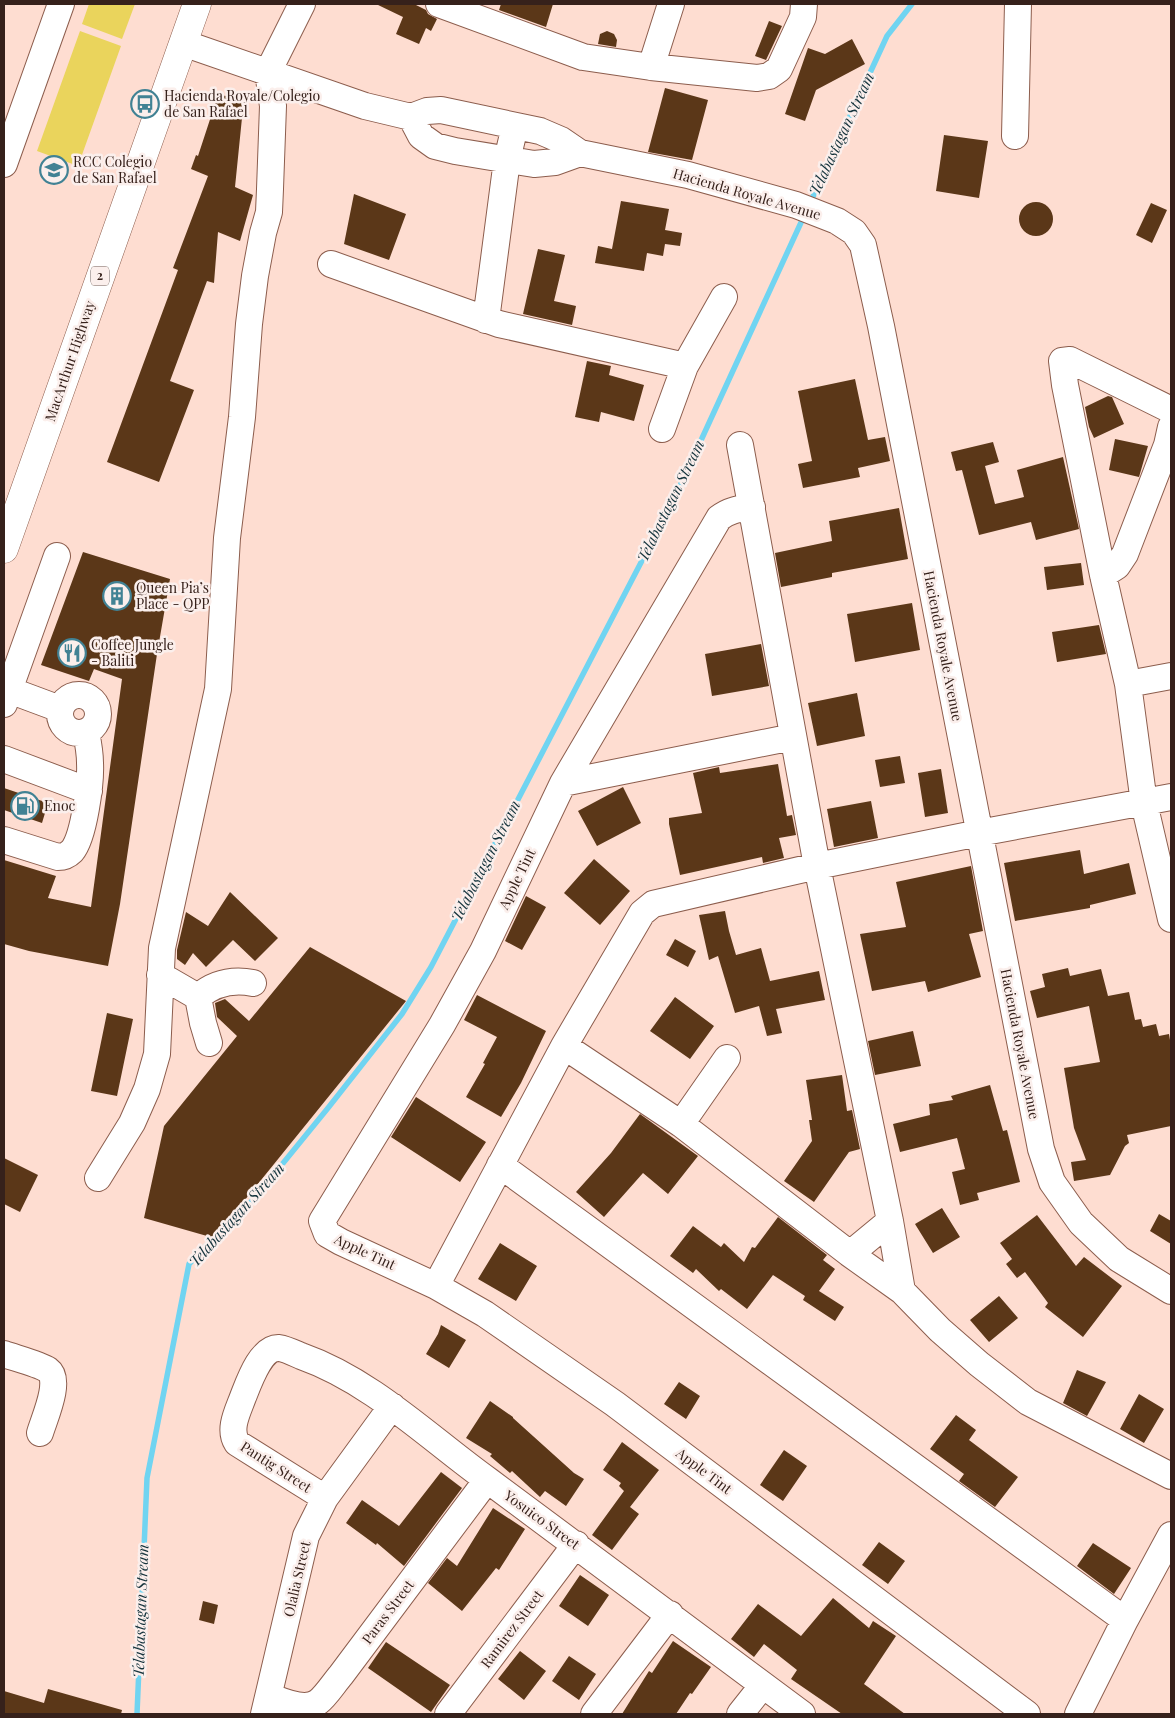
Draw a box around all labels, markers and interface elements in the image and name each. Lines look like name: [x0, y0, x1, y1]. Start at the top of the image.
water label: Telabastagan Stream: [804, 69, 878, 198]
place label: Hacienda Royale/Colegio de San Rafael: [164, 86, 321, 121]
bus stop icon: Hacienda Royale/Colegio de San Rafael: [130, 89, 160, 119]
place label: RCC Colegio de San Rafael: [73, 152, 157, 187]
school or university icon: RCC Colegio de San Rafael: [39, 155, 69, 185]
street label: Hacienda Royale Avenue: [671, 163, 823, 224]
road number: 2: [91, 266, 109, 286]
street label: MacArthur Highway: [40, 298, 99, 424]
water label: Telabastagan Stream: [632, 436, 708, 565]
street label: Hacienda Royale Avenue: [920, 569, 967, 723]
place label: Queen Pia’s Place - QPP: [136, 578, 210, 613]
building icon: Queen Pia’s Place - QPP: [102, 581, 132, 611]
place label: Coffee Jungle - Baliti: [91, 635, 174, 670]
restaurant icon: Coffee Jungle - Baliti: [57, 638, 87, 668]
fuel station icon: Enoc: [10, 791, 40, 821]
place label: Enoc: [44, 796, 76, 815]
water label: Telabastagan Stream: [446, 797, 524, 925]
street label: Apple Tint: [493, 844, 540, 913]
street label: Hacienda Royale Avenue: [997, 967, 1044, 1121]
water label: Telabastagan Stream: [184, 1158, 288, 1271]
street label: Apple Tint: [331, 1229, 400, 1274]
street label: Pantig Street: [237, 1437, 316, 1497]
street label: Apple Tint: [672, 1443, 737, 1498]
street label: Yosuico Street: [500, 1485, 585, 1554]
street label: Olalia Street: [279, 1538, 315, 1619]
water label: Telabastagan Stream: [128, 1544, 152, 1678]
street label: Paras Street: [357, 1575, 419, 1648]
street label: Ramirez Street: [476, 1585, 548, 1672]

